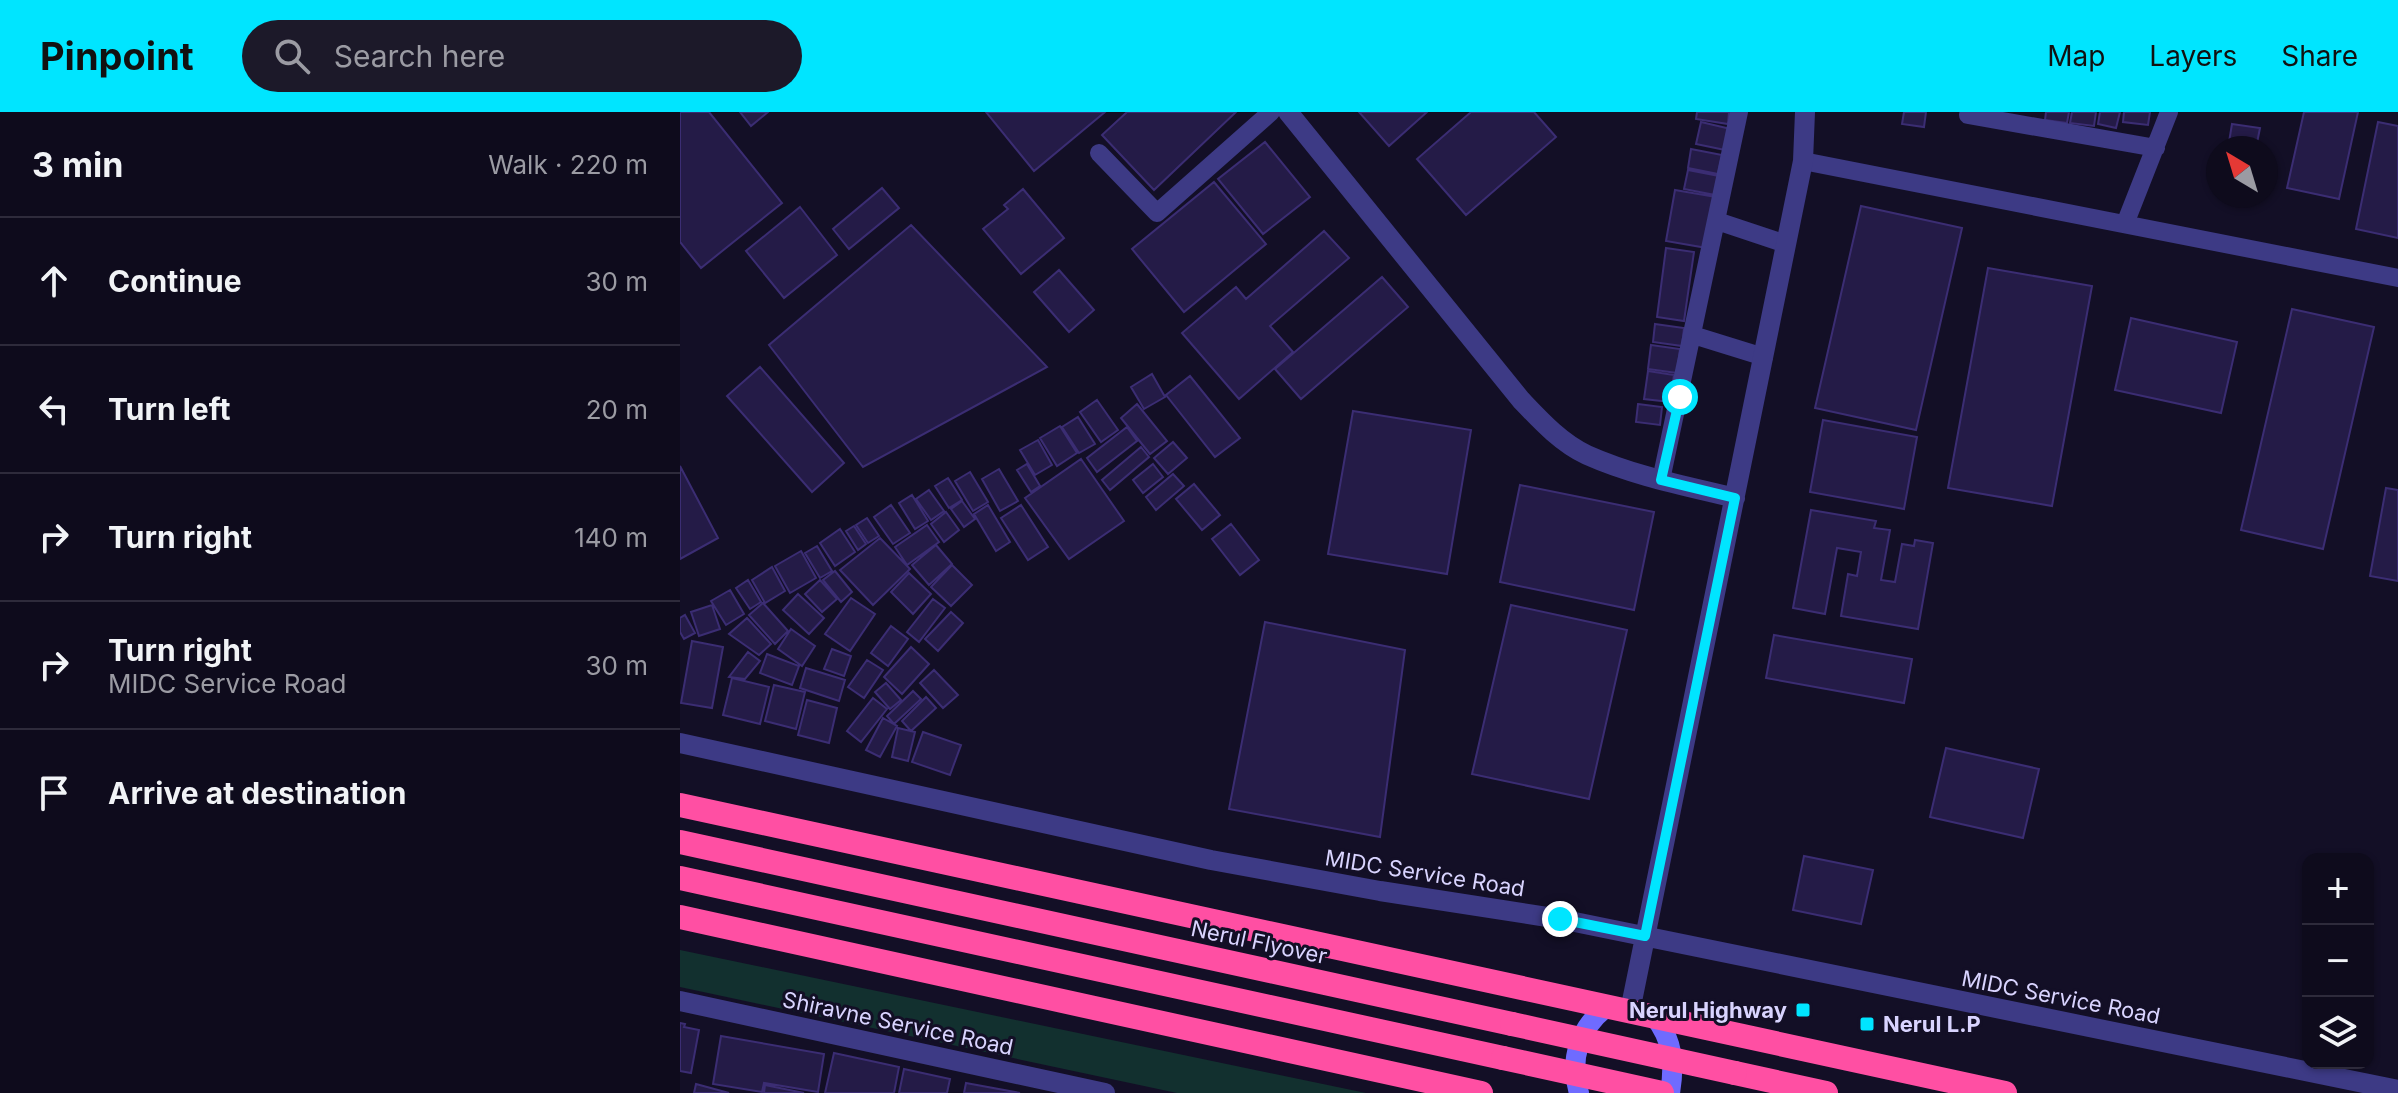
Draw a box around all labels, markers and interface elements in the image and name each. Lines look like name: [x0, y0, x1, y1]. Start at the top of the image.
search box: [242, 20, 802, 92]
text: Pinpoint: [40, 33, 194, 79]
icon: search: [270, 34, 314, 78]
text: Search here: [334, 38, 505, 74]
text: Map: [2047, 39, 2105, 73]
text: Layers: [2149, 39, 2237, 73]
text: Share: [2281, 39, 2358, 73]
north arrow: [2206, 136, 2278, 208]
text: 3 min: [32, 144, 123, 185]
text: Walk · 220 m: [488, 149, 648, 180]
icon: ahead: [32, 259, 76, 303]
text: Continue: [108, 263, 242, 299]
text: 30 m: [585, 266, 648, 297]
route start: [1662, 379, 1698, 415]
icon: left: [32, 387, 76, 431]
text: Turn left: [108, 391, 230, 427]
text: 20 m: [586, 394, 648, 425]
icon: right: [32, 515, 76, 559]
text: Turn right: [108, 519, 252, 555]
text: 140 m: [574, 522, 648, 553]
text: Turn right: [108, 632, 252, 668]
icon: right: [32, 643, 76, 687]
text: 30 m: [585, 650, 648, 681]
text: MIDC Service Road: [108, 668, 347, 699]
icon: arrive: [32, 771, 76, 815]
text: Arrive at destination: [108, 775, 406, 811]
street label: MIDC Service Road: [1323, 844, 1527, 902]
map controls: [2302, 853, 2374, 1069]
button: +: [2302, 853, 2374, 925]
route end: [1542, 901, 1578, 937]
street label: Nerul Flyover: [1189, 915, 1329, 969]
button: −: [2302, 925, 2374, 997]
street label: MIDC Service Road: [1959, 965, 2163, 1029]
street label: Shiravne Service Road: [780, 986, 1016, 1060]
place label: Nerul Highway: [1629, 997, 1787, 1023]
button: layers: [2302, 997, 2374, 1069]
marker: Nerul Highway: [1794, 1001, 1812, 1019]
place label: Nerul L.P: [1883, 1011, 1981, 1037]
marker: Nerul L.P: [1858, 1015, 1876, 1033]

